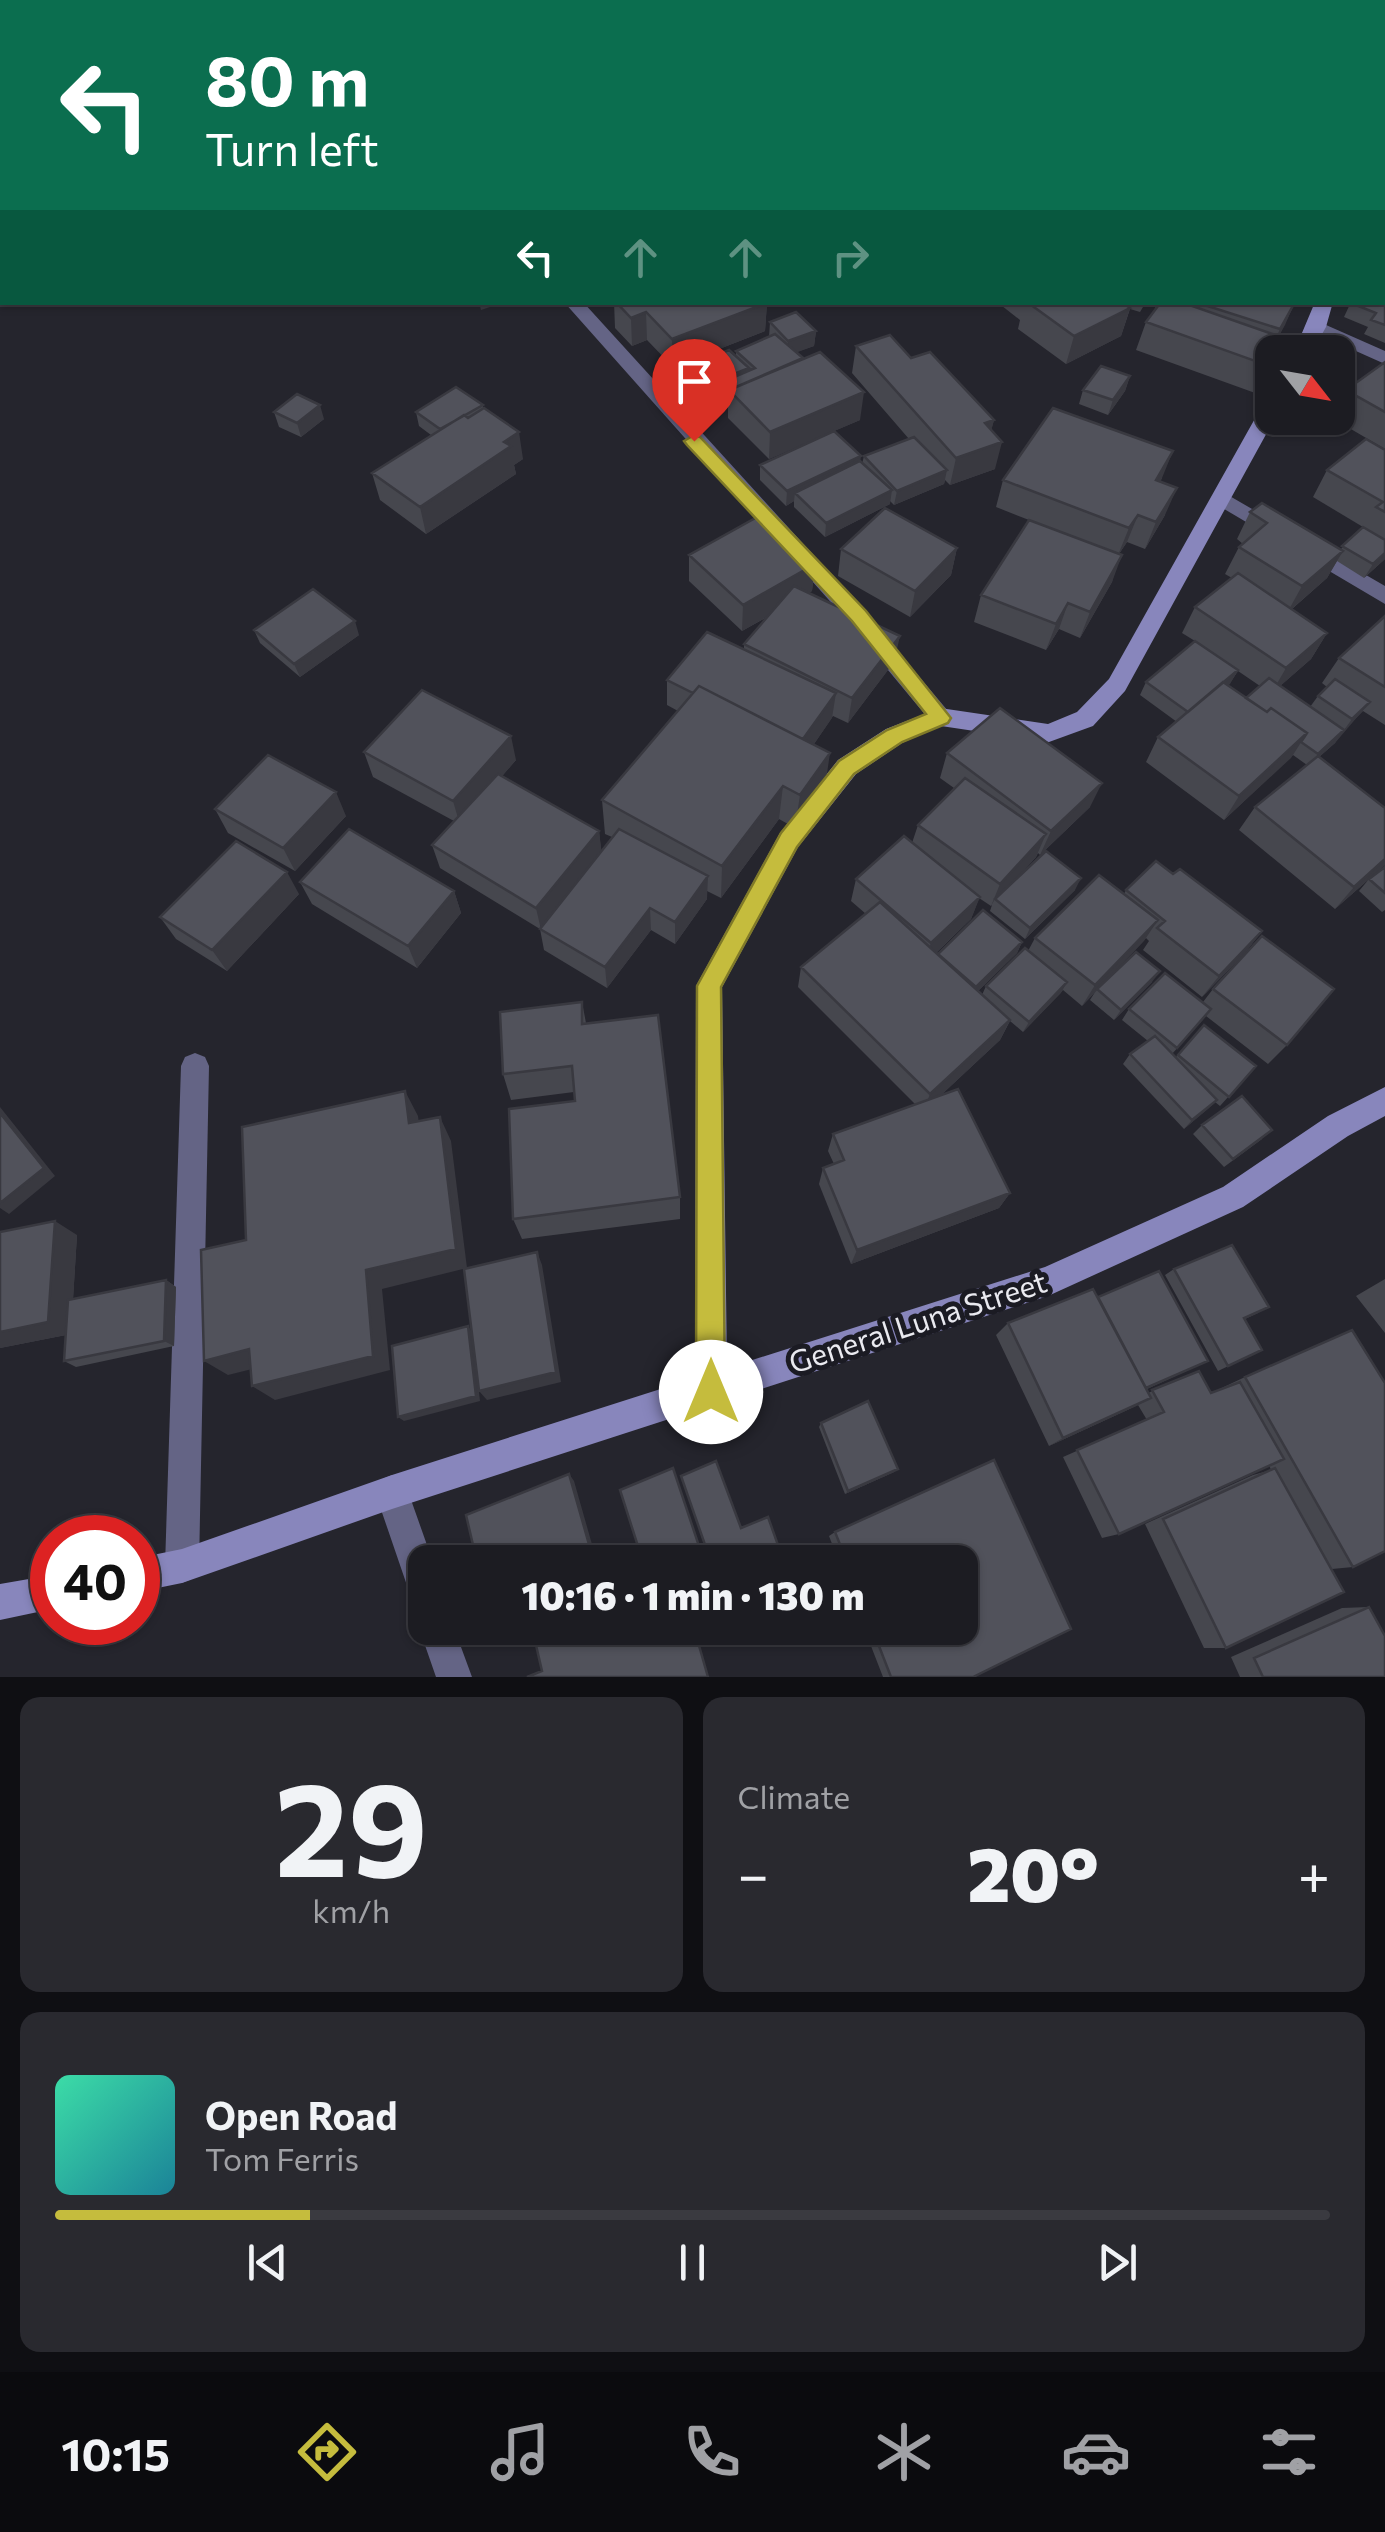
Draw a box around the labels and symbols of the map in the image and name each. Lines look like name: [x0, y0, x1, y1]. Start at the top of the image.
north arrow: [1255, 335, 1355, 435]
pin: [652, 339, 737, 442]
street label: General Luna Street: [784, 1261, 1051, 1380]
position arrow: [659, 1340, 763, 1444]
speed limit sign: 40: [30, 1515, 160, 1645]

